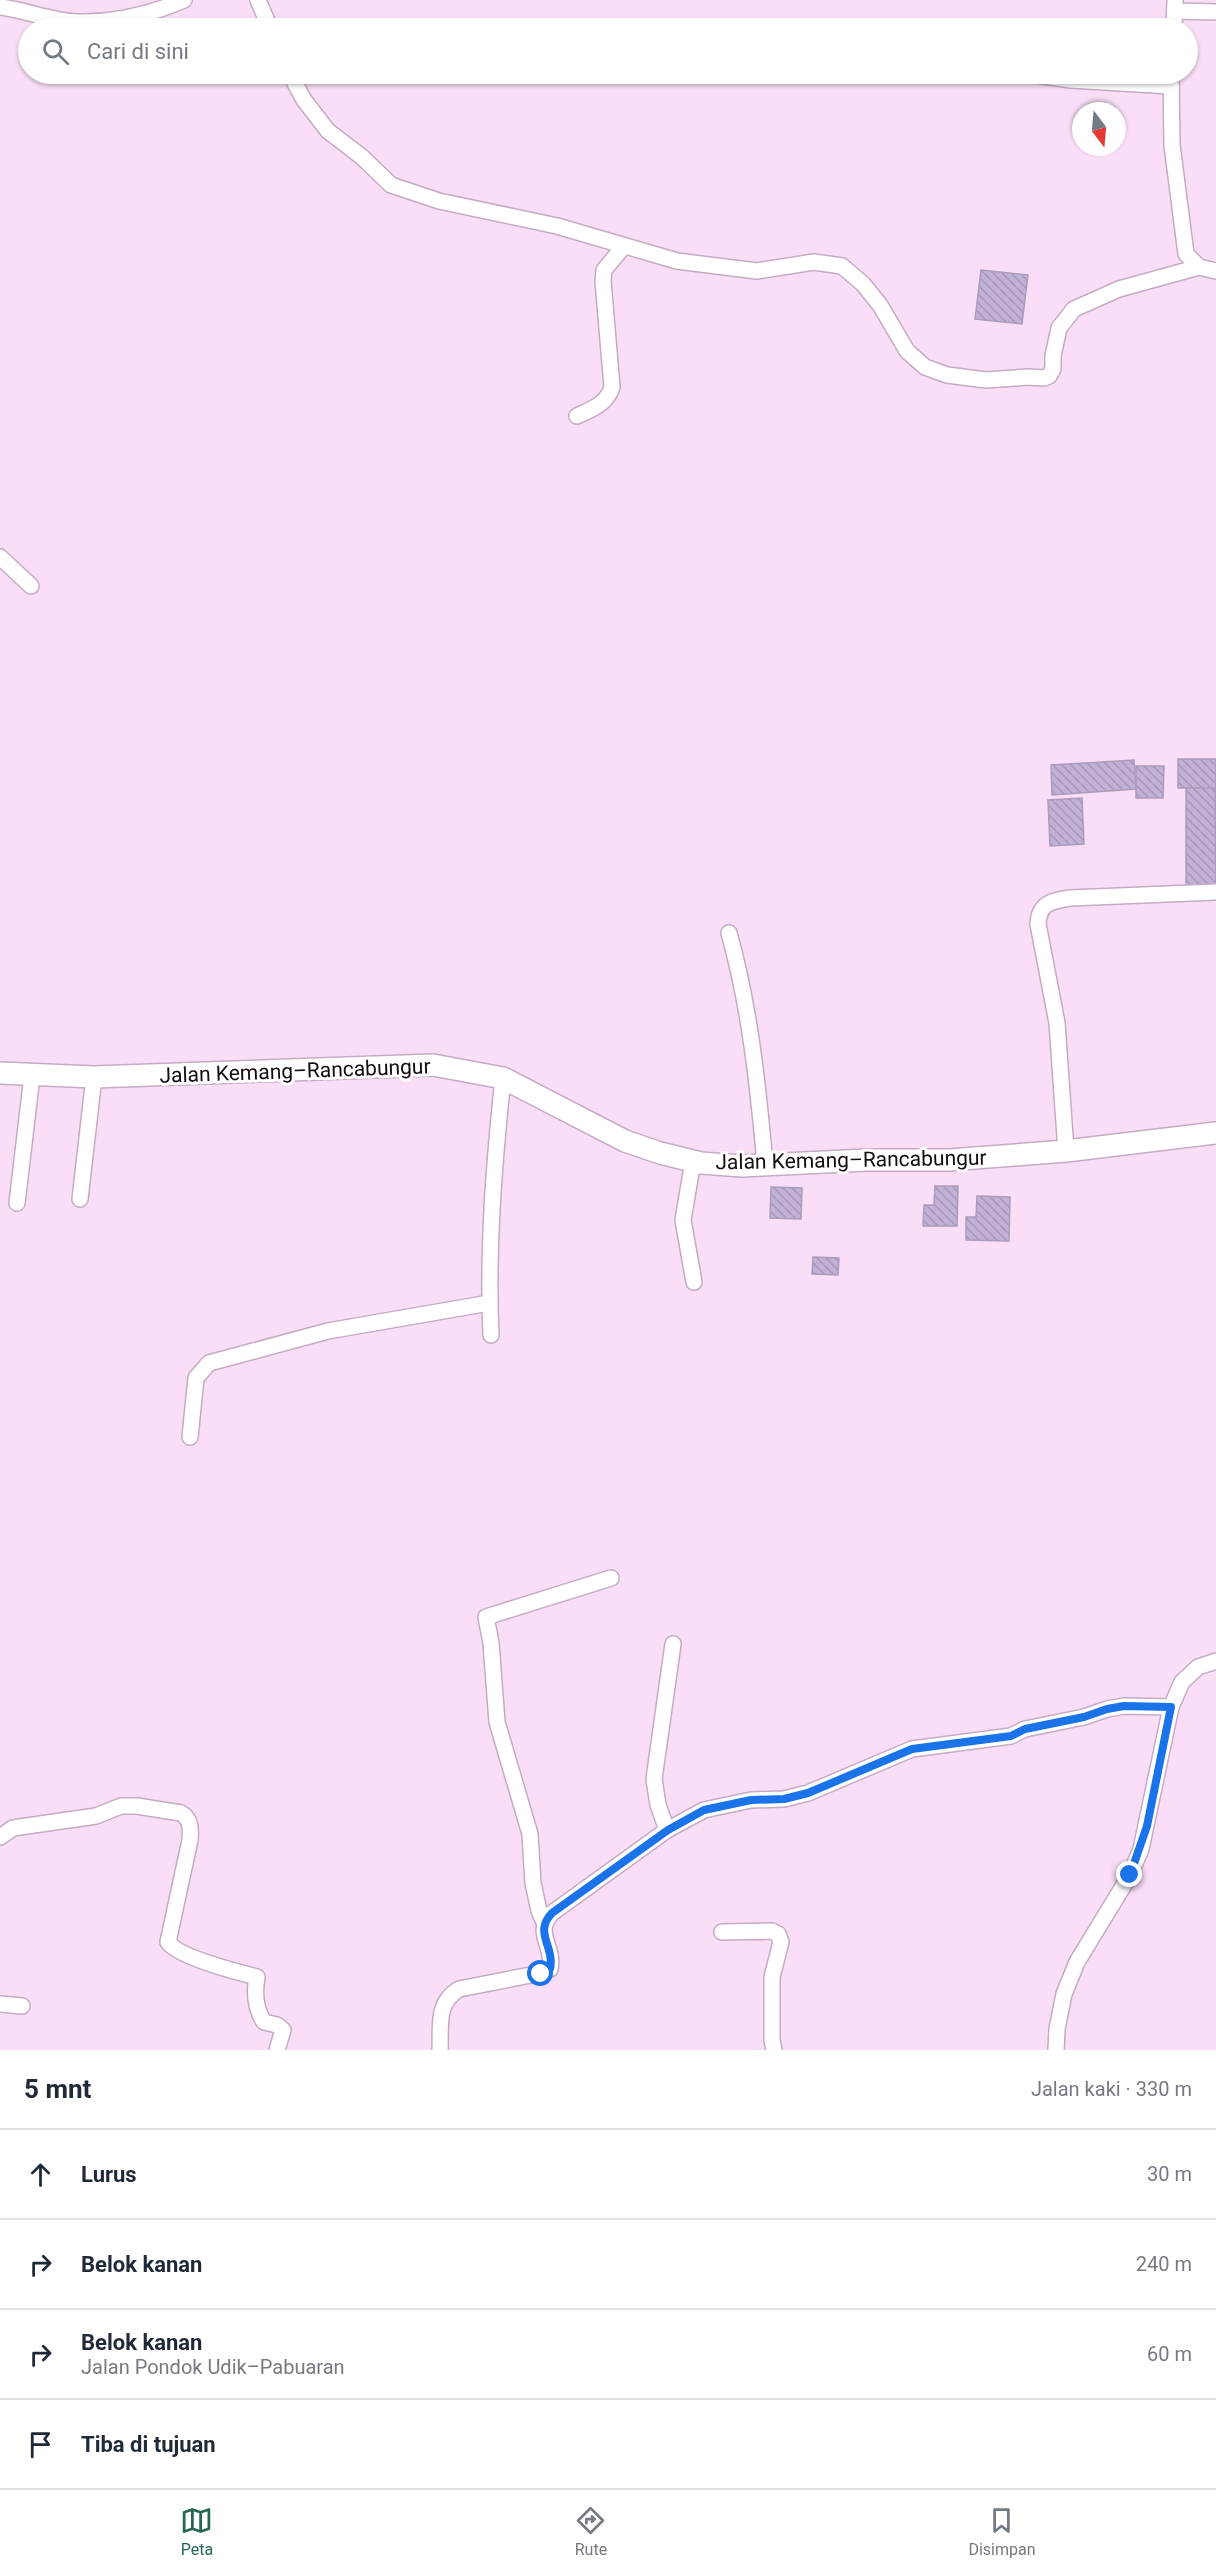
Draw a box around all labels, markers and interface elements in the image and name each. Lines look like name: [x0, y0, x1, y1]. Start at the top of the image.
search box: [18, 18, 1198, 84]
icon: search: [39, 35, 72, 68]
text: Cari di sini: [87, 39, 189, 64]
north arrow: [1072, 102, 1126, 156]
street label: Jalan Kemang–Rancabungur: [159, 1054, 431, 1088]
street label: Jalan Kemang–Rancabungur: [715, 1146, 987, 1174]
route end: [1116, 1861, 1142, 1887]
route start: [527, 1960, 553, 1986]
text: 5 mnt: [24, 2074, 91, 2104]
text: Jalan kaki · 330 m: [1031, 2077, 1192, 2101]
icon: ahead: [24, 2158, 57, 2191]
text: Lurus: [81, 2162, 137, 2187]
text: 30 m: [1147, 2162, 1192, 2186]
icon: right: [24, 2248, 57, 2281]
text: Belok kanan: [81, 2252, 202, 2277]
text: 240 m: [1136, 2252, 1192, 2276]
text: Belok kanan: [81, 2330, 202, 2355]
icon: right: [24, 2338, 57, 2371]
text: 60 m: [1147, 2342, 1192, 2366]
text: Jalan Pondok Udik–Pabuaran: [81, 2355, 345, 2379]
icon: arrive: [24, 2428, 57, 2461]
text: Tiba di tujuan: [81, 2432, 216, 2457]
tab: Peta: [180, 2504, 213, 2559]
tab: Rute: [574, 2504, 607, 2559]
tab: Disimpan: [968, 2504, 1036, 2559]

